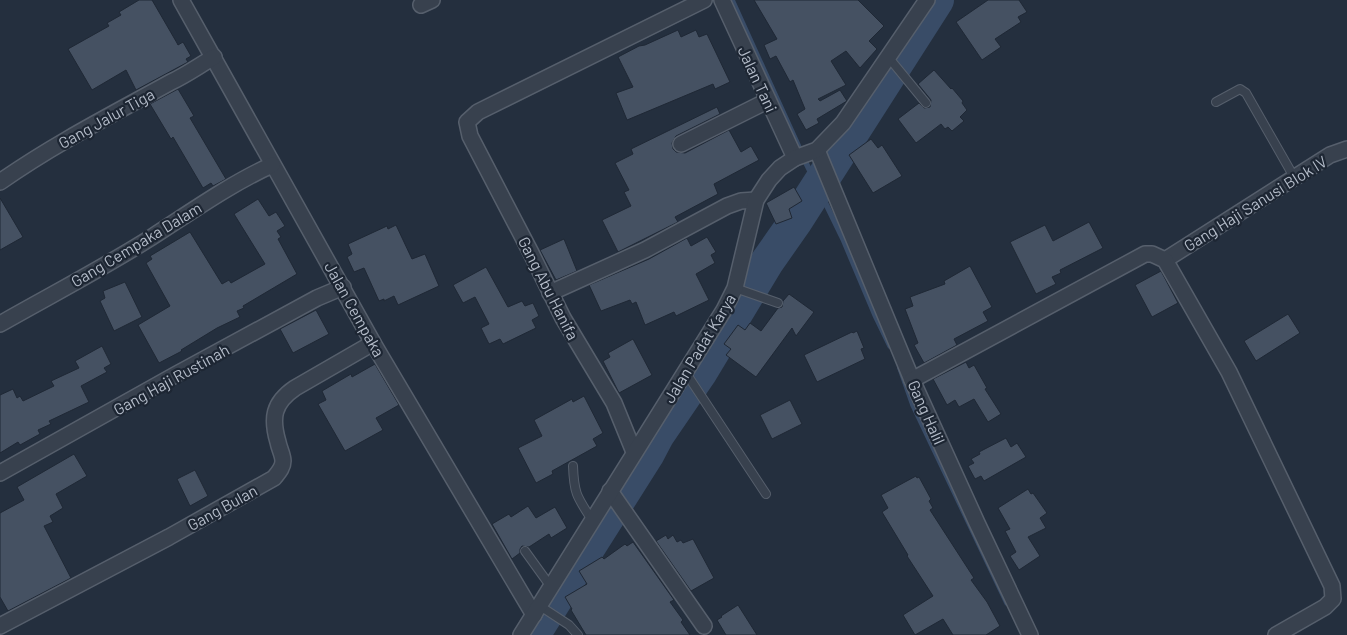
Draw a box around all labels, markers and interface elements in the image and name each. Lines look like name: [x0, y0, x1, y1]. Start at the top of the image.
street label: Jalan Tani: [734, 43, 782, 115]
street label: Gang Jalur Tiga: [55, 84, 157, 152]
street label: Gang Haji Sanusi Blok IV: [1180, 151, 1330, 255]
street label: Gang Cempaka Dalam: [67, 197, 205, 291]
street label: Gang Abu Hanifa: [515, 233, 583, 343]
street label: Jalan Cempaka: [321, 258, 389, 360]
street label: Jalan Padat Karya: [659, 290, 739, 406]
street label: Gang Haji Rustinah: [110, 339, 232, 419]
street label: Gang Halil: [904, 377, 950, 447]
street label: Gang Bulan: [184, 480, 260, 534]

